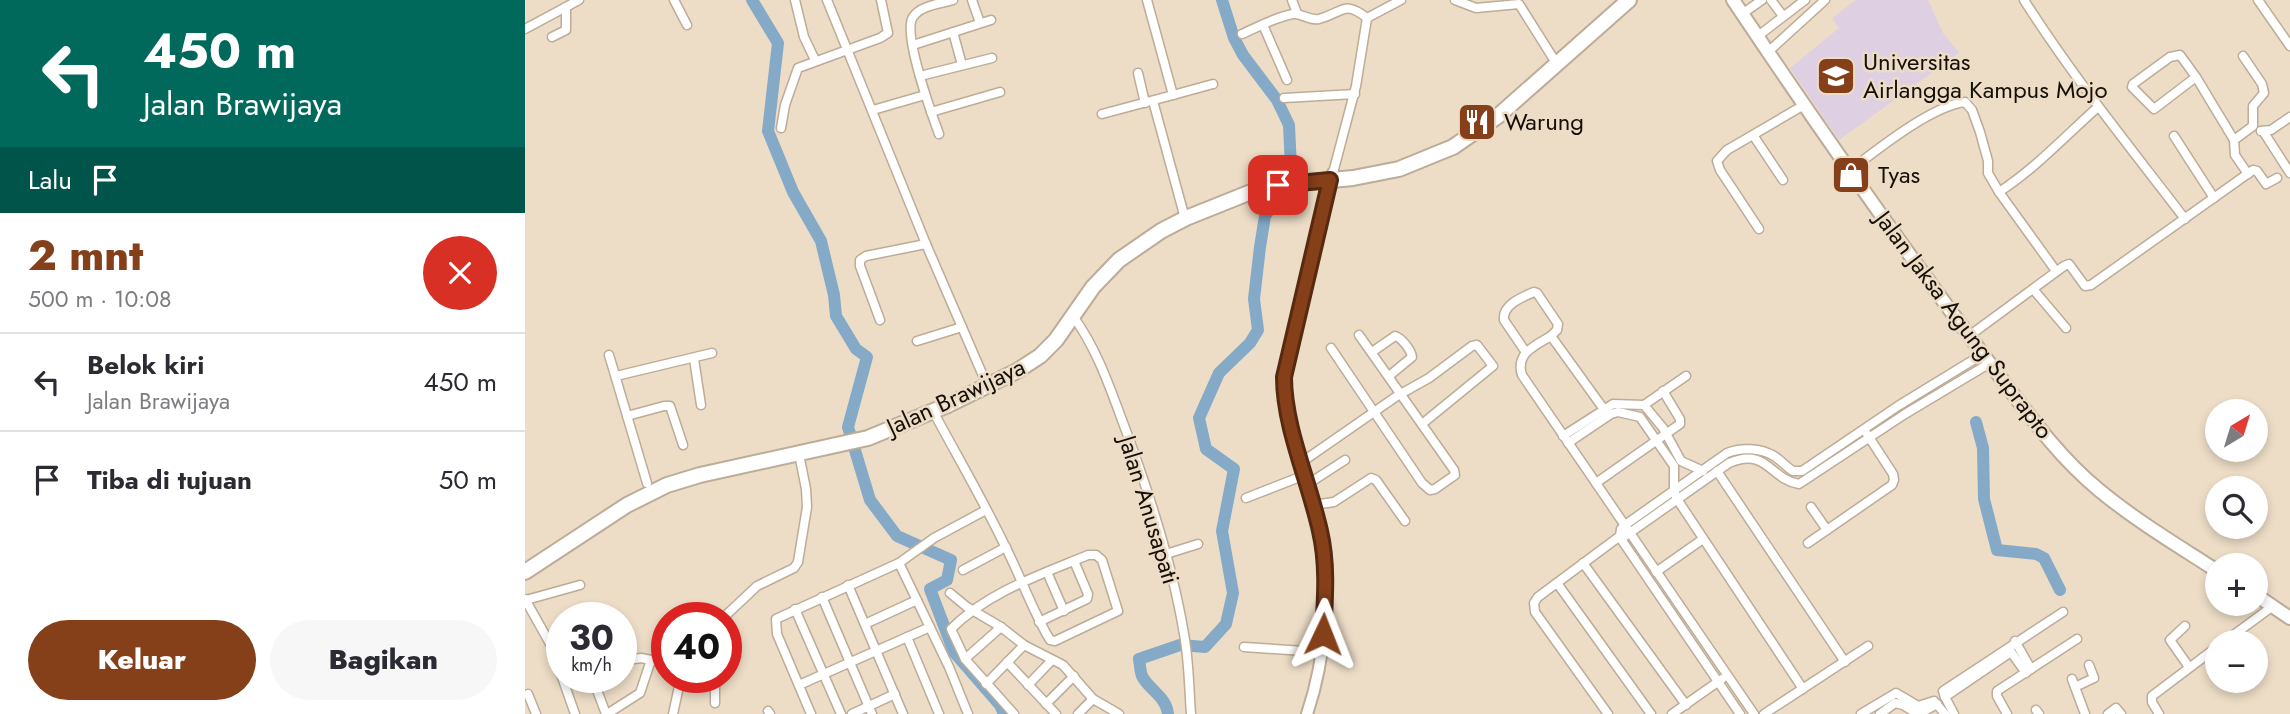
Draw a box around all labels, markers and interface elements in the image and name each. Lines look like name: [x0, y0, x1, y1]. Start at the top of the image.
text: 450 m: [143, 16, 296, 86]
icon: left: [28, 28, 119, 119]
place label: Universitas Airlangga Kampus Mojo: [1863, 44, 2108, 107]
school or university icon: Universitas Airlangga Kampus Mojo: [1815, 55, 1857, 97]
text: Jalan Brawijaya: [143, 81, 342, 127]
restaurant icon: Warung: [1456, 101, 1498, 143]
place label: Warung: [1504, 104, 1584, 139]
shop icon: Tyas: [1830, 154, 1872, 196]
pin: [1248, 155, 1308, 215]
place label: Tyas: [1878, 157, 1920, 192]
text: Lalu: [28, 161, 72, 199]
icon: arrive: [86, 161, 124, 199]
icon: arrive: [1259, 166, 1297, 204]
street label: Jalan Jaksa Agung Suprapto: [1865, 201, 2062, 446]
text: 2 mnt: [28, 225, 143, 286]
button: close: [423, 236, 497, 310]
text: 500 m · 10:08: [28, 282, 172, 316]
text: Belok kiri: [87, 346, 204, 384]
street label: Jalan Brawijaya: [878, 349, 1031, 445]
icon: left: [28, 363, 66, 401]
text: 450 m: [423, 363, 497, 401]
text: Jalan Brawijaya: [87, 384, 230, 418]
north arrow: [2205, 399, 2268, 462]
map controls: [2205, 399, 2268, 693]
street label: Jalan Anusapati: [1109, 428, 1189, 588]
icon: arrive: [28, 461, 66, 499]
text: Tiba di tujuan: [87, 461, 252, 499]
text: 50 m: [439, 461, 497, 499]
button: search: [2205, 476, 2268, 539]
button: +: [2205, 553, 2268, 616]
position arrow: [1286, 597, 1360, 671]
speed limit sign: 40: [651, 602, 742, 693]
text: 30: [569, 613, 614, 663]
button: Keluar: [28, 620, 256, 700]
button: Bagikan: [270, 620, 497, 700]
button: −: [2205, 630, 2268, 693]
text: km/h: [571, 652, 612, 678]

